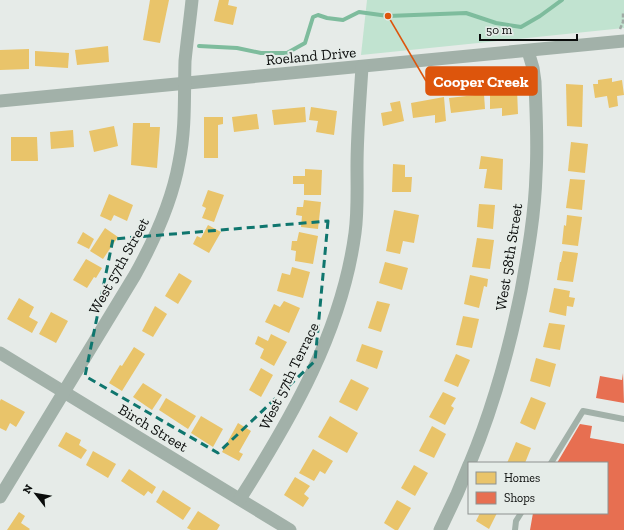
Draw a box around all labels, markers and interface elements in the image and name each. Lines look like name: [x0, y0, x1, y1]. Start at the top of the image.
scale bar: [480, 16, 577, 42]
text: 50 m: [486, 23, 513, 37]
street label: Roeland Drive: [265, 43, 357, 69]
callout: Cooper Creek: [426, 67, 537, 95]
text: Cooper Creek: [433, 72, 529, 91]
street label: West 58th Street: [492, 202, 526, 312]
street label: West 57th Street: [85, 214, 153, 317]
street label: West 57th Terrace: [255, 320, 323, 432]
street label: Birch Street: [115, 400, 191, 456]
legend: [468, 462, 608, 514]
text: Homes: [504, 471, 540, 485]
north arrow: [16, 474, 56, 514]
text: N: [20, 482, 36, 496]
text: Shops: [504, 491, 535, 505]

